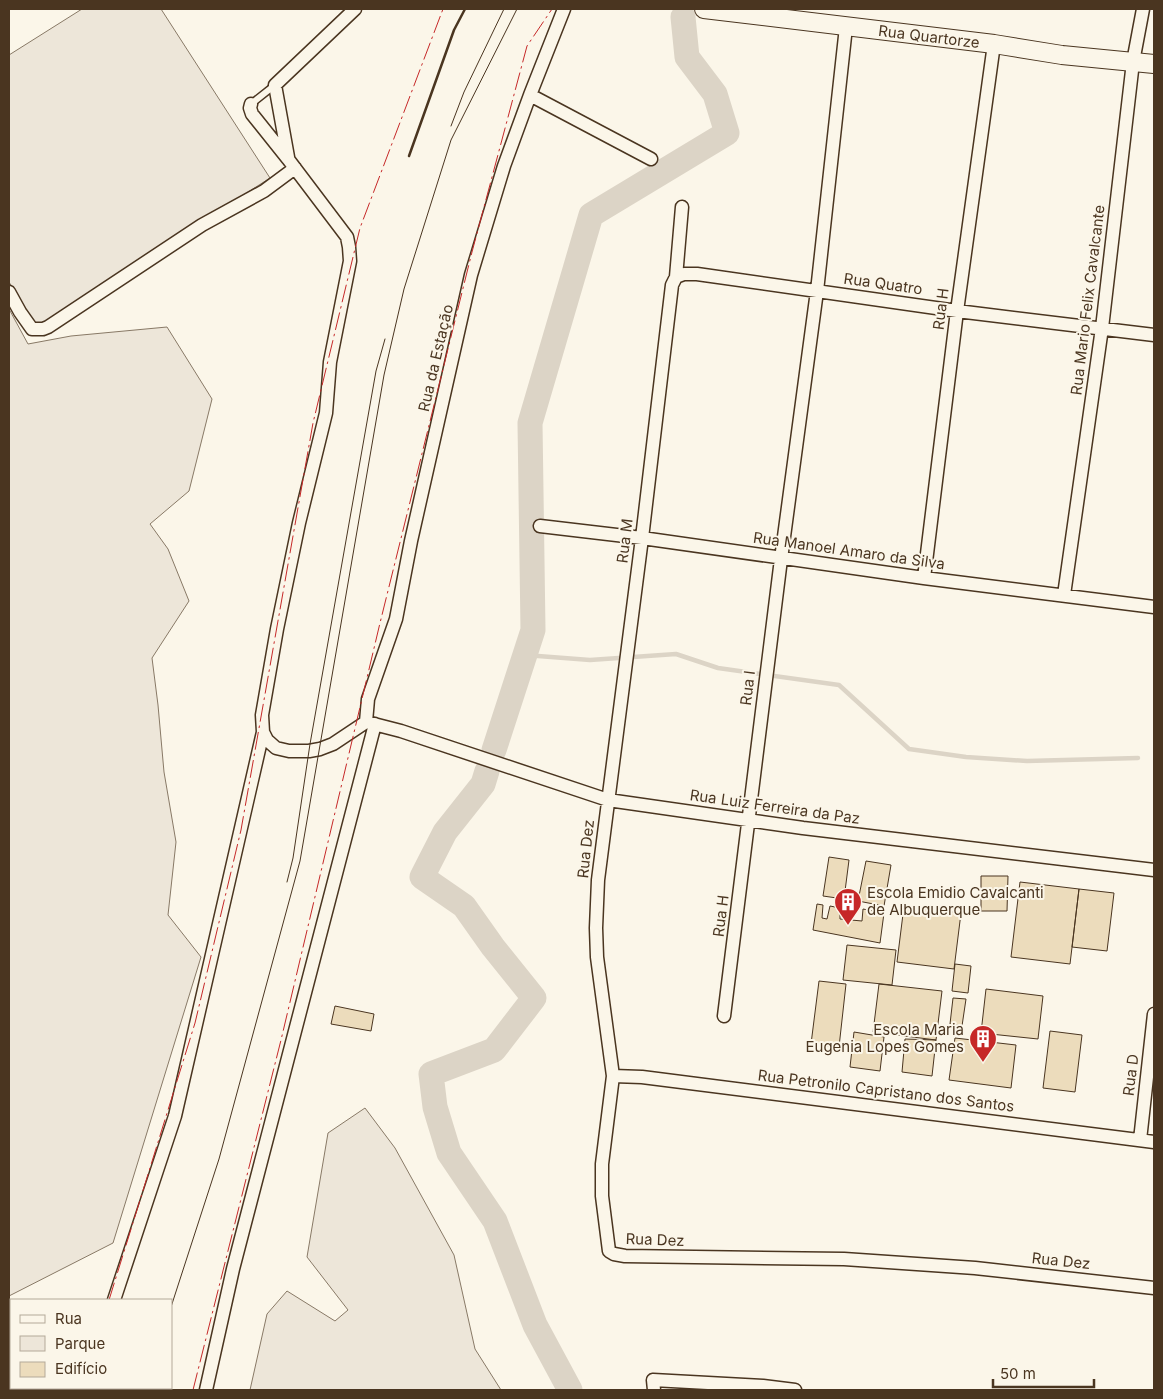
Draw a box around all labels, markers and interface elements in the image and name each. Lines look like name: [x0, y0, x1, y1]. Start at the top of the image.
street label: Rua Quartorze: [877, 21, 981, 52]
street label: Rua Mario Felix Cavalcante: [1066, 204, 1109, 396]
street label: Rua Quatro: [843, 269, 924, 298]
street label: Rua H: [928, 287, 953, 331]
street label: Rua da Estação: [414, 302, 457, 413]
street label: Rua M: [612, 518, 637, 564]
street label: Rua Manoel Amaro da Silva: [752, 528, 946, 573]
street label: Rua I: [736, 669, 759, 707]
street label: Rua Luiz Ferreira da Paz: [689, 785, 861, 828]
street label: Rua Dez: [573, 819, 598, 879]
place label: Escola Emidio Cavalcanti de Albuquerque: [867, 883, 1044, 919]
building icon: Escola Emidio Cavalcanti de Albuquerque: [833, 887, 863, 926]
street label: Rua H: [708, 894, 733, 938]
place label: Escola Maria Eugenia Lopes Gomes: [806, 1020, 964, 1056]
building icon: Escola Maria Eugenia Lopes Gomes: [968, 1024, 998, 1063]
street label: Rua D: [1119, 1053, 1142, 1097]
street label: Rua Petronilo Capristano dos Santos: [757, 1065, 1016, 1116]
street label: Rua Dez: [625, 1229, 685, 1250]
street label: Rua Dez: [1031, 1248, 1091, 1273]
legend: [10, 1299, 172, 1389]
text: Rua: [55, 1309, 82, 1328]
text: Parque: [55, 1334, 105, 1353]
scale bar: [993, 1356, 1094, 1388]
text: Edifício: [55, 1359, 107, 1378]
text: 50 m: [1000, 1364, 1036, 1383]

